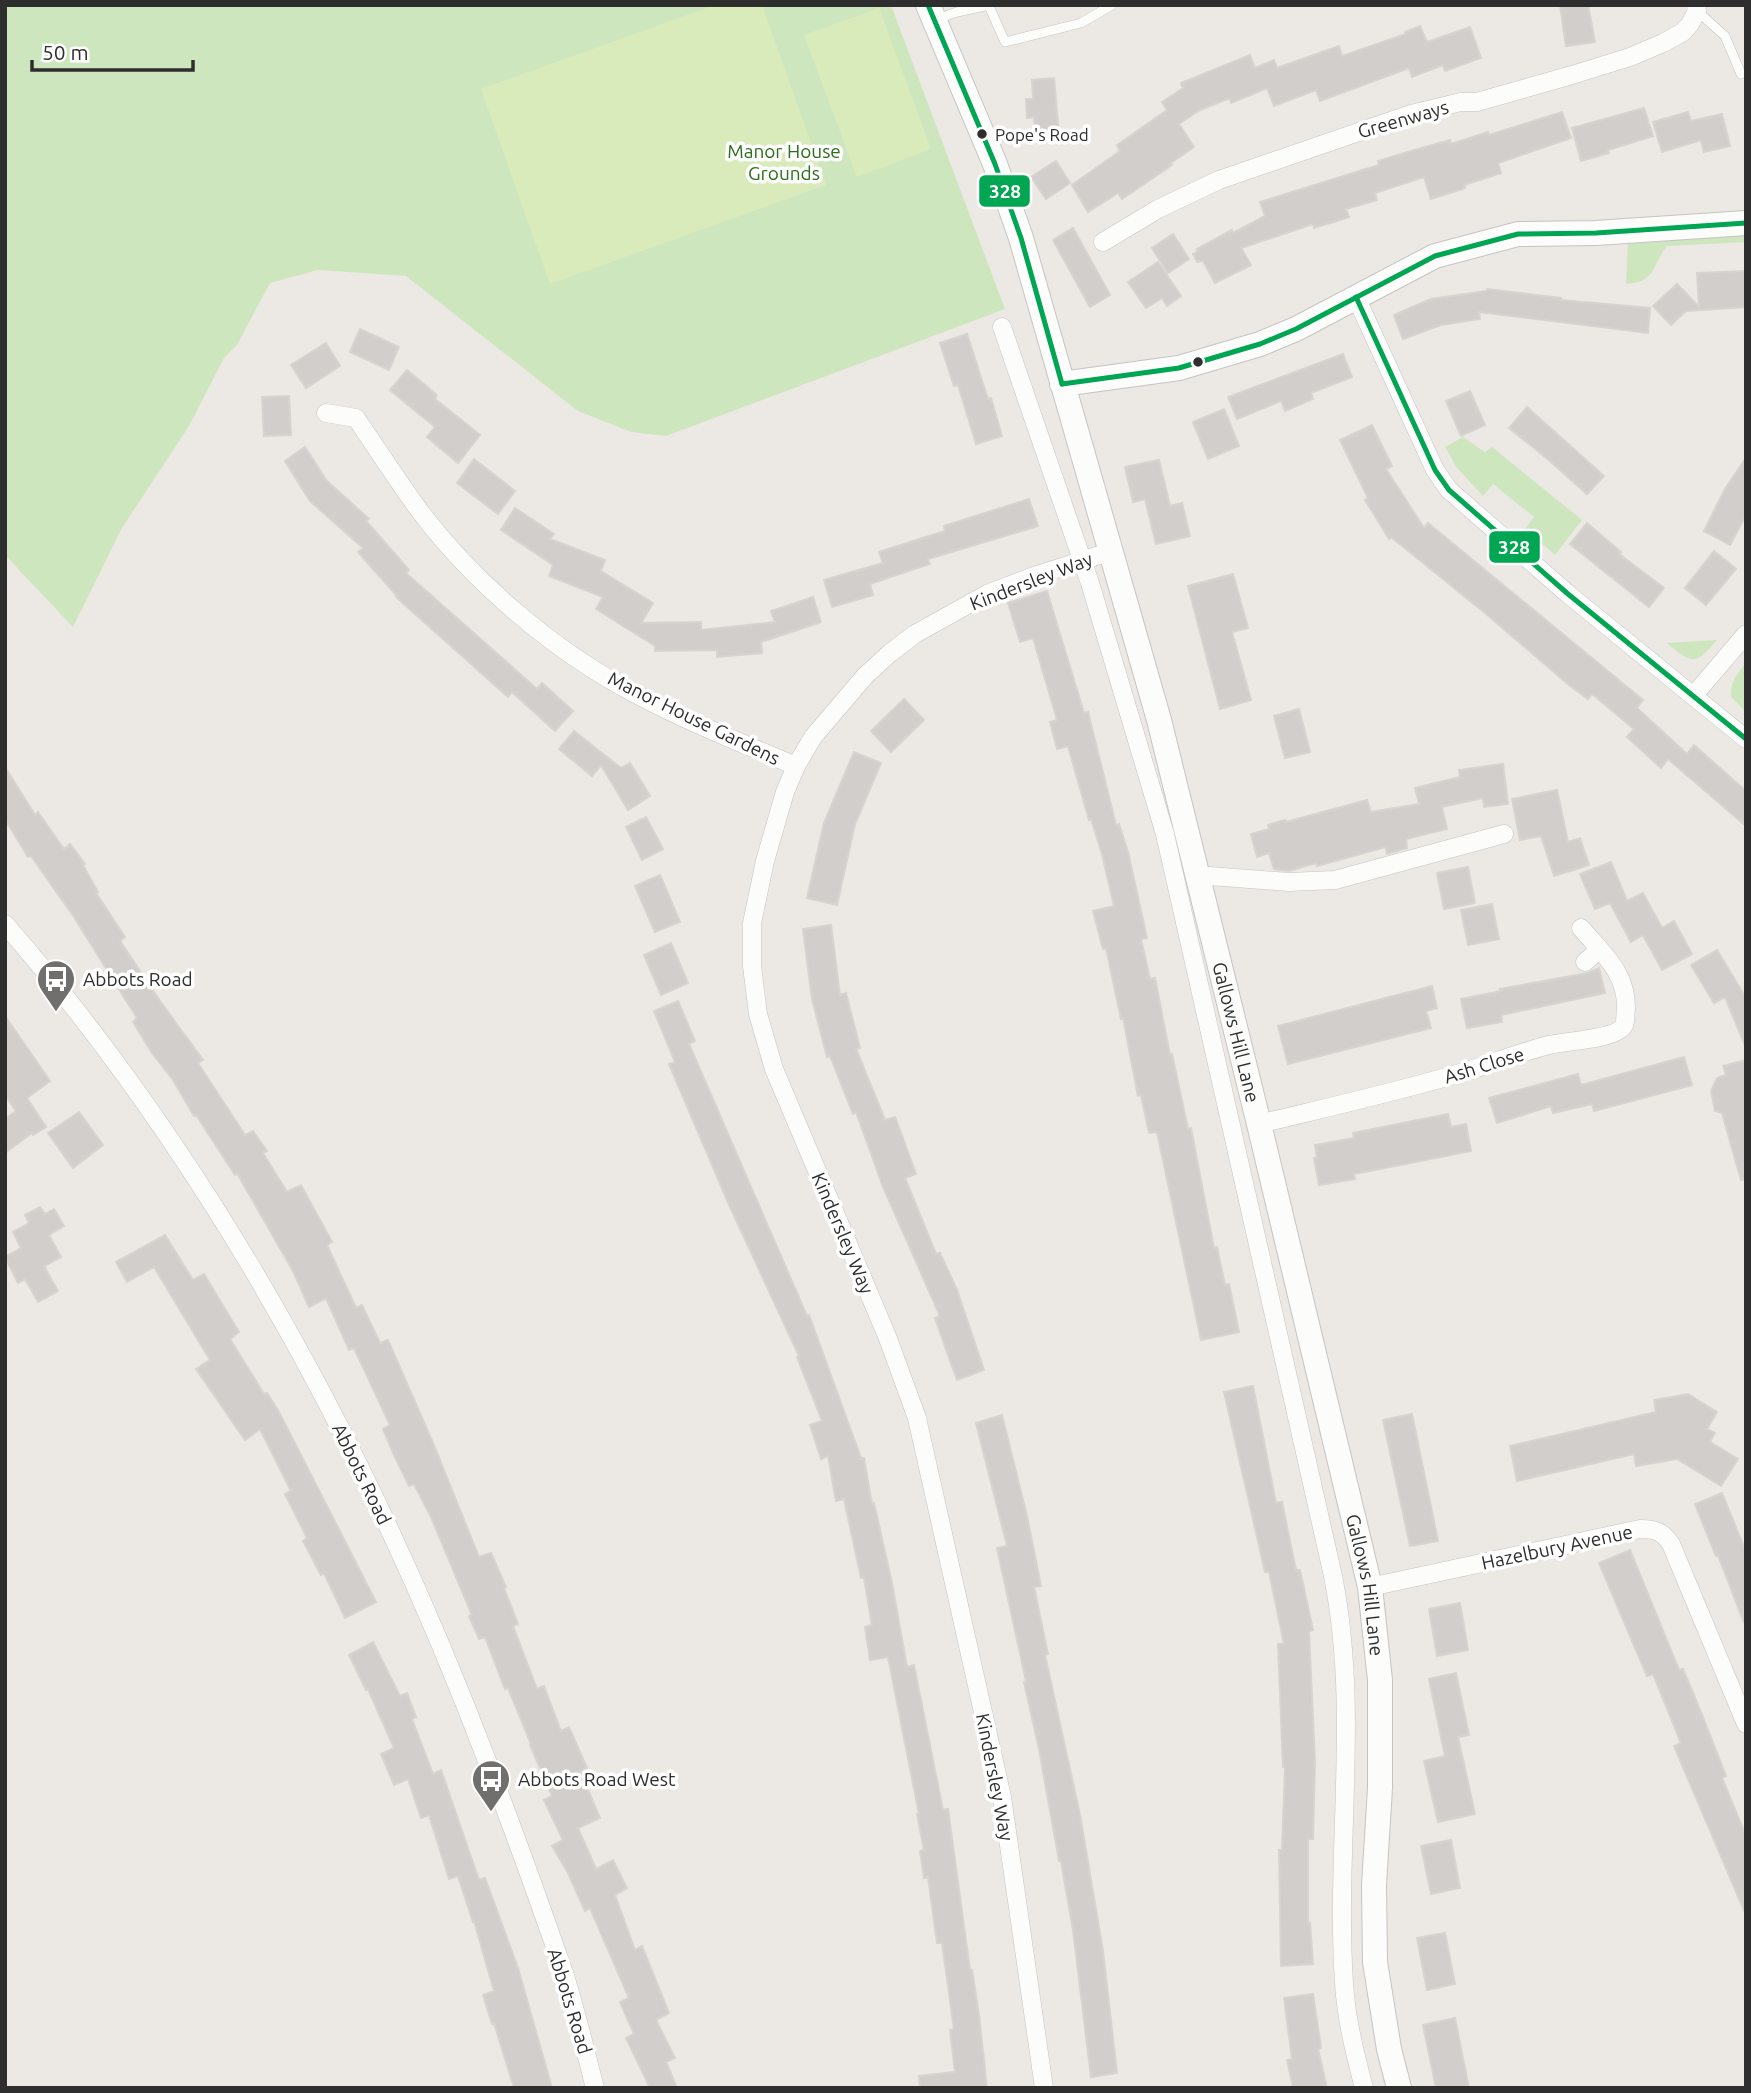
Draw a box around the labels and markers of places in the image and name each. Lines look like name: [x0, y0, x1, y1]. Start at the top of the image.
place label: Pope's Road: [995, 125, 1089, 144]
marker: Pope's Road: [975, 127, 989, 141]
unlabelled marker: [1191, 355, 1205, 369]
bus stop icon: Abbots Road: [35, 958, 77, 1013]
place label: Abbots Road: [83, 968, 193, 990]
bus stop icon: Abbots Road West: [470, 1758, 512, 1813]
place label: Abbots Road West: [518, 1768, 676, 1790]

